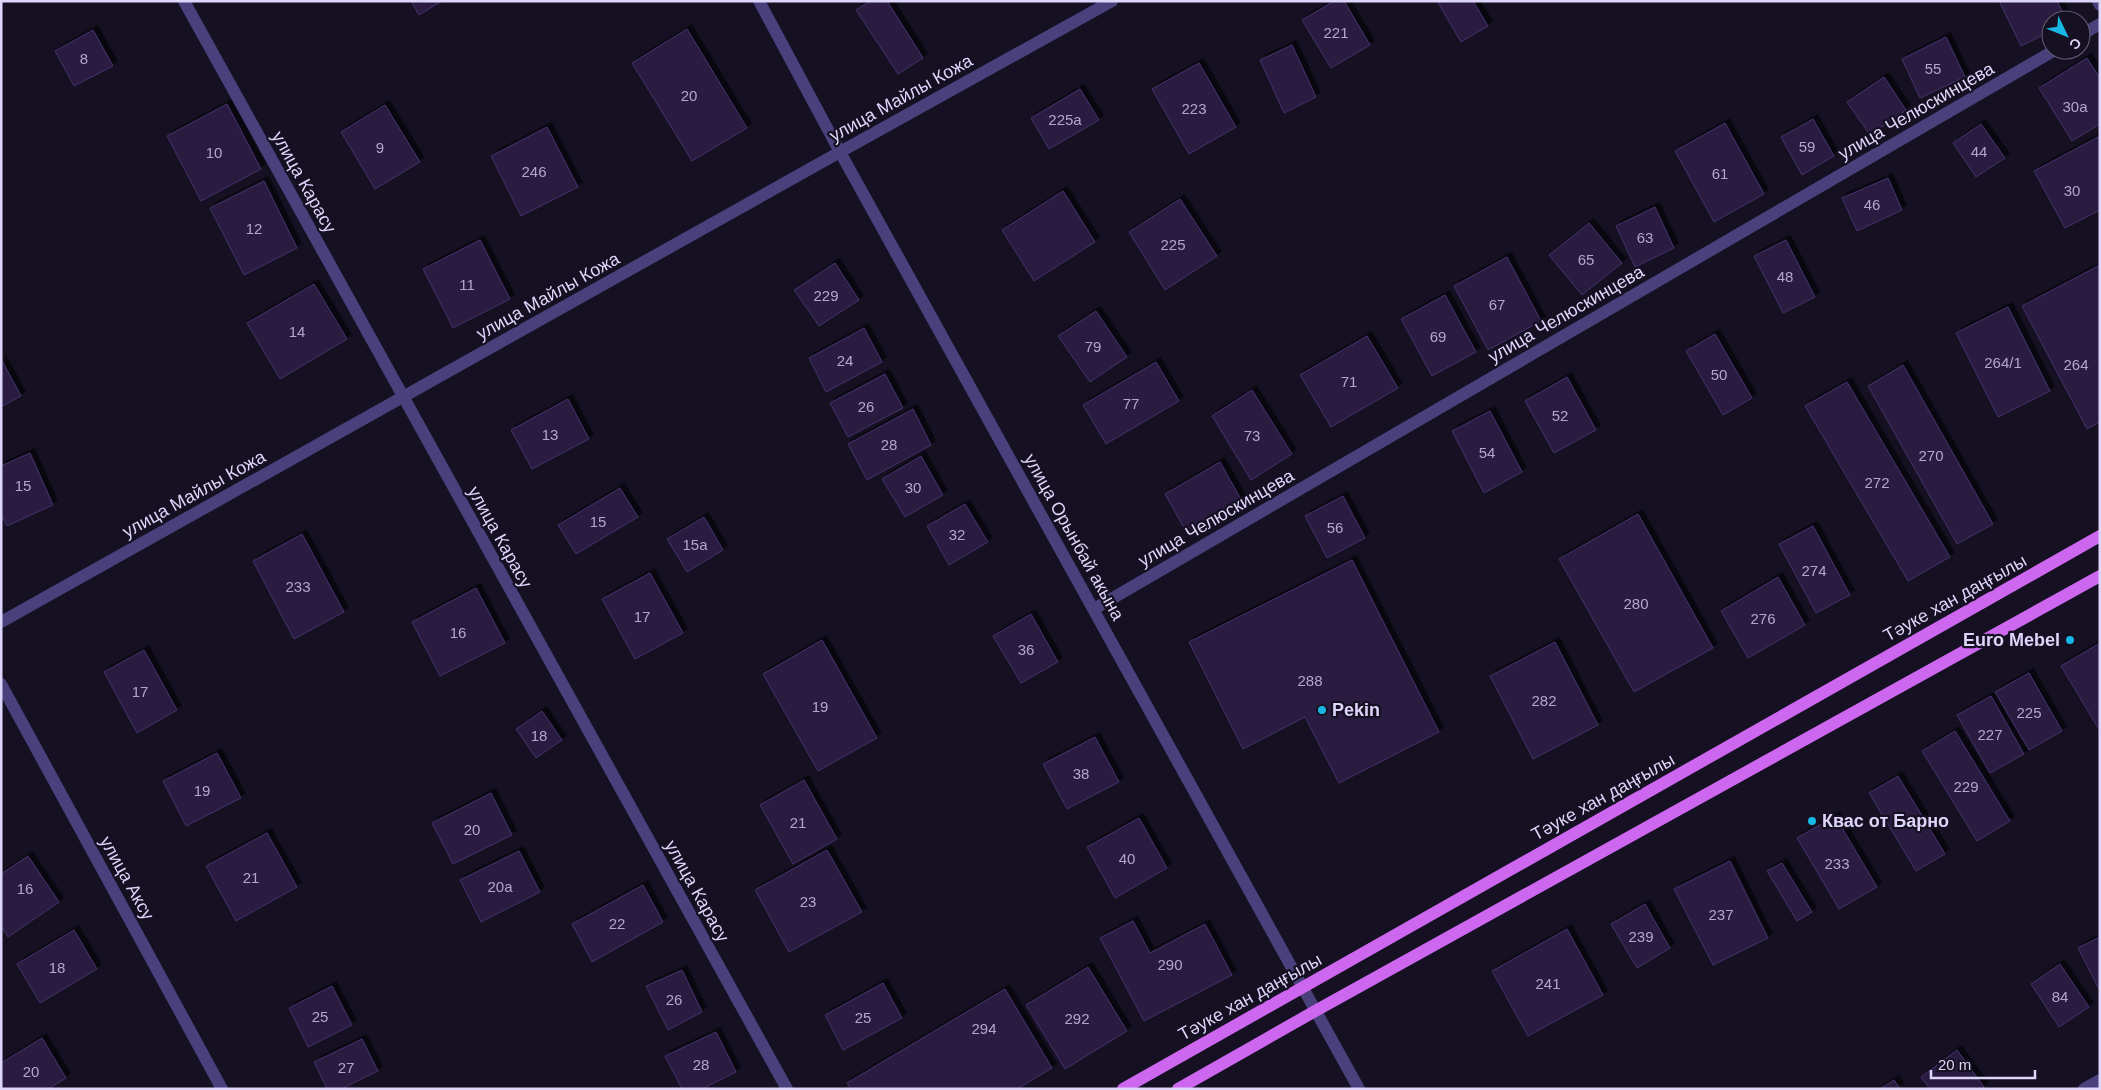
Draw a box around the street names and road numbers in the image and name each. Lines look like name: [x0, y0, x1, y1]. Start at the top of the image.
street label: улица Майлы Кожа: [826, 50, 977, 146]
street label: улица Челюскинцева: [1835, 58, 1998, 164]
street label: улица Карасу: [268, 128, 340, 236]
street label: улица Майлы Кожа: [473, 248, 624, 344]
street label: улица Челюскинцева: [1485, 261, 1648, 367]
street label: улица Майлы Кожа: [119, 446, 270, 542]
street label: улица Орынбай акына: [1020, 450, 1129, 625]
street label: улица Челюскинцева: [1135, 465, 1298, 571]
street label: улица Карасу: [464, 483, 536, 591]
street label: Тәуке хан даңғылы: [1880, 550, 2030, 646]
street label: Тәуке хан даңғылы: [1528, 749, 1678, 845]
street label: улица Аксу: [96, 833, 158, 923]
street label: улица Карасу: [661, 837, 733, 945]
street label: Тәуке хан даңғылы: [1175, 949, 1325, 1045]

